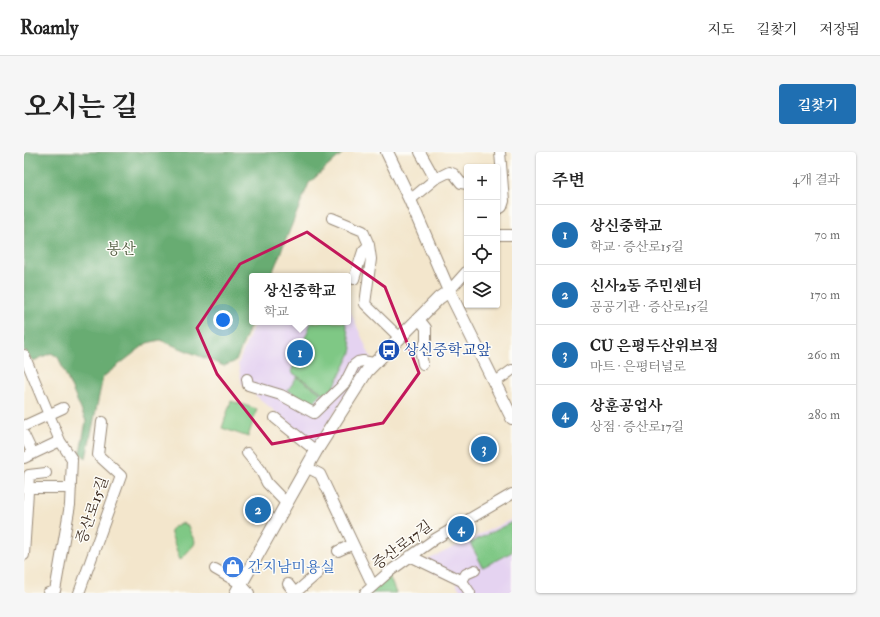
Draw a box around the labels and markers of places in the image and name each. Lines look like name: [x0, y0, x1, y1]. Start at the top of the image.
bus stop icon: 상신중학교앞: [376, 337, 402, 363]
pin: 1: [287, 338, 313, 368]
place label: 상신중학교앞: [404, 341, 491, 360]
pin: 3: [471, 434, 497, 464]
pin: 2: [245, 495, 271, 525]
pin: 4: [448, 514, 474, 544]
shop icon: 간지남미용실: [220, 554, 246, 580]
place label: 간지남미용실: [248, 558, 335, 577]

